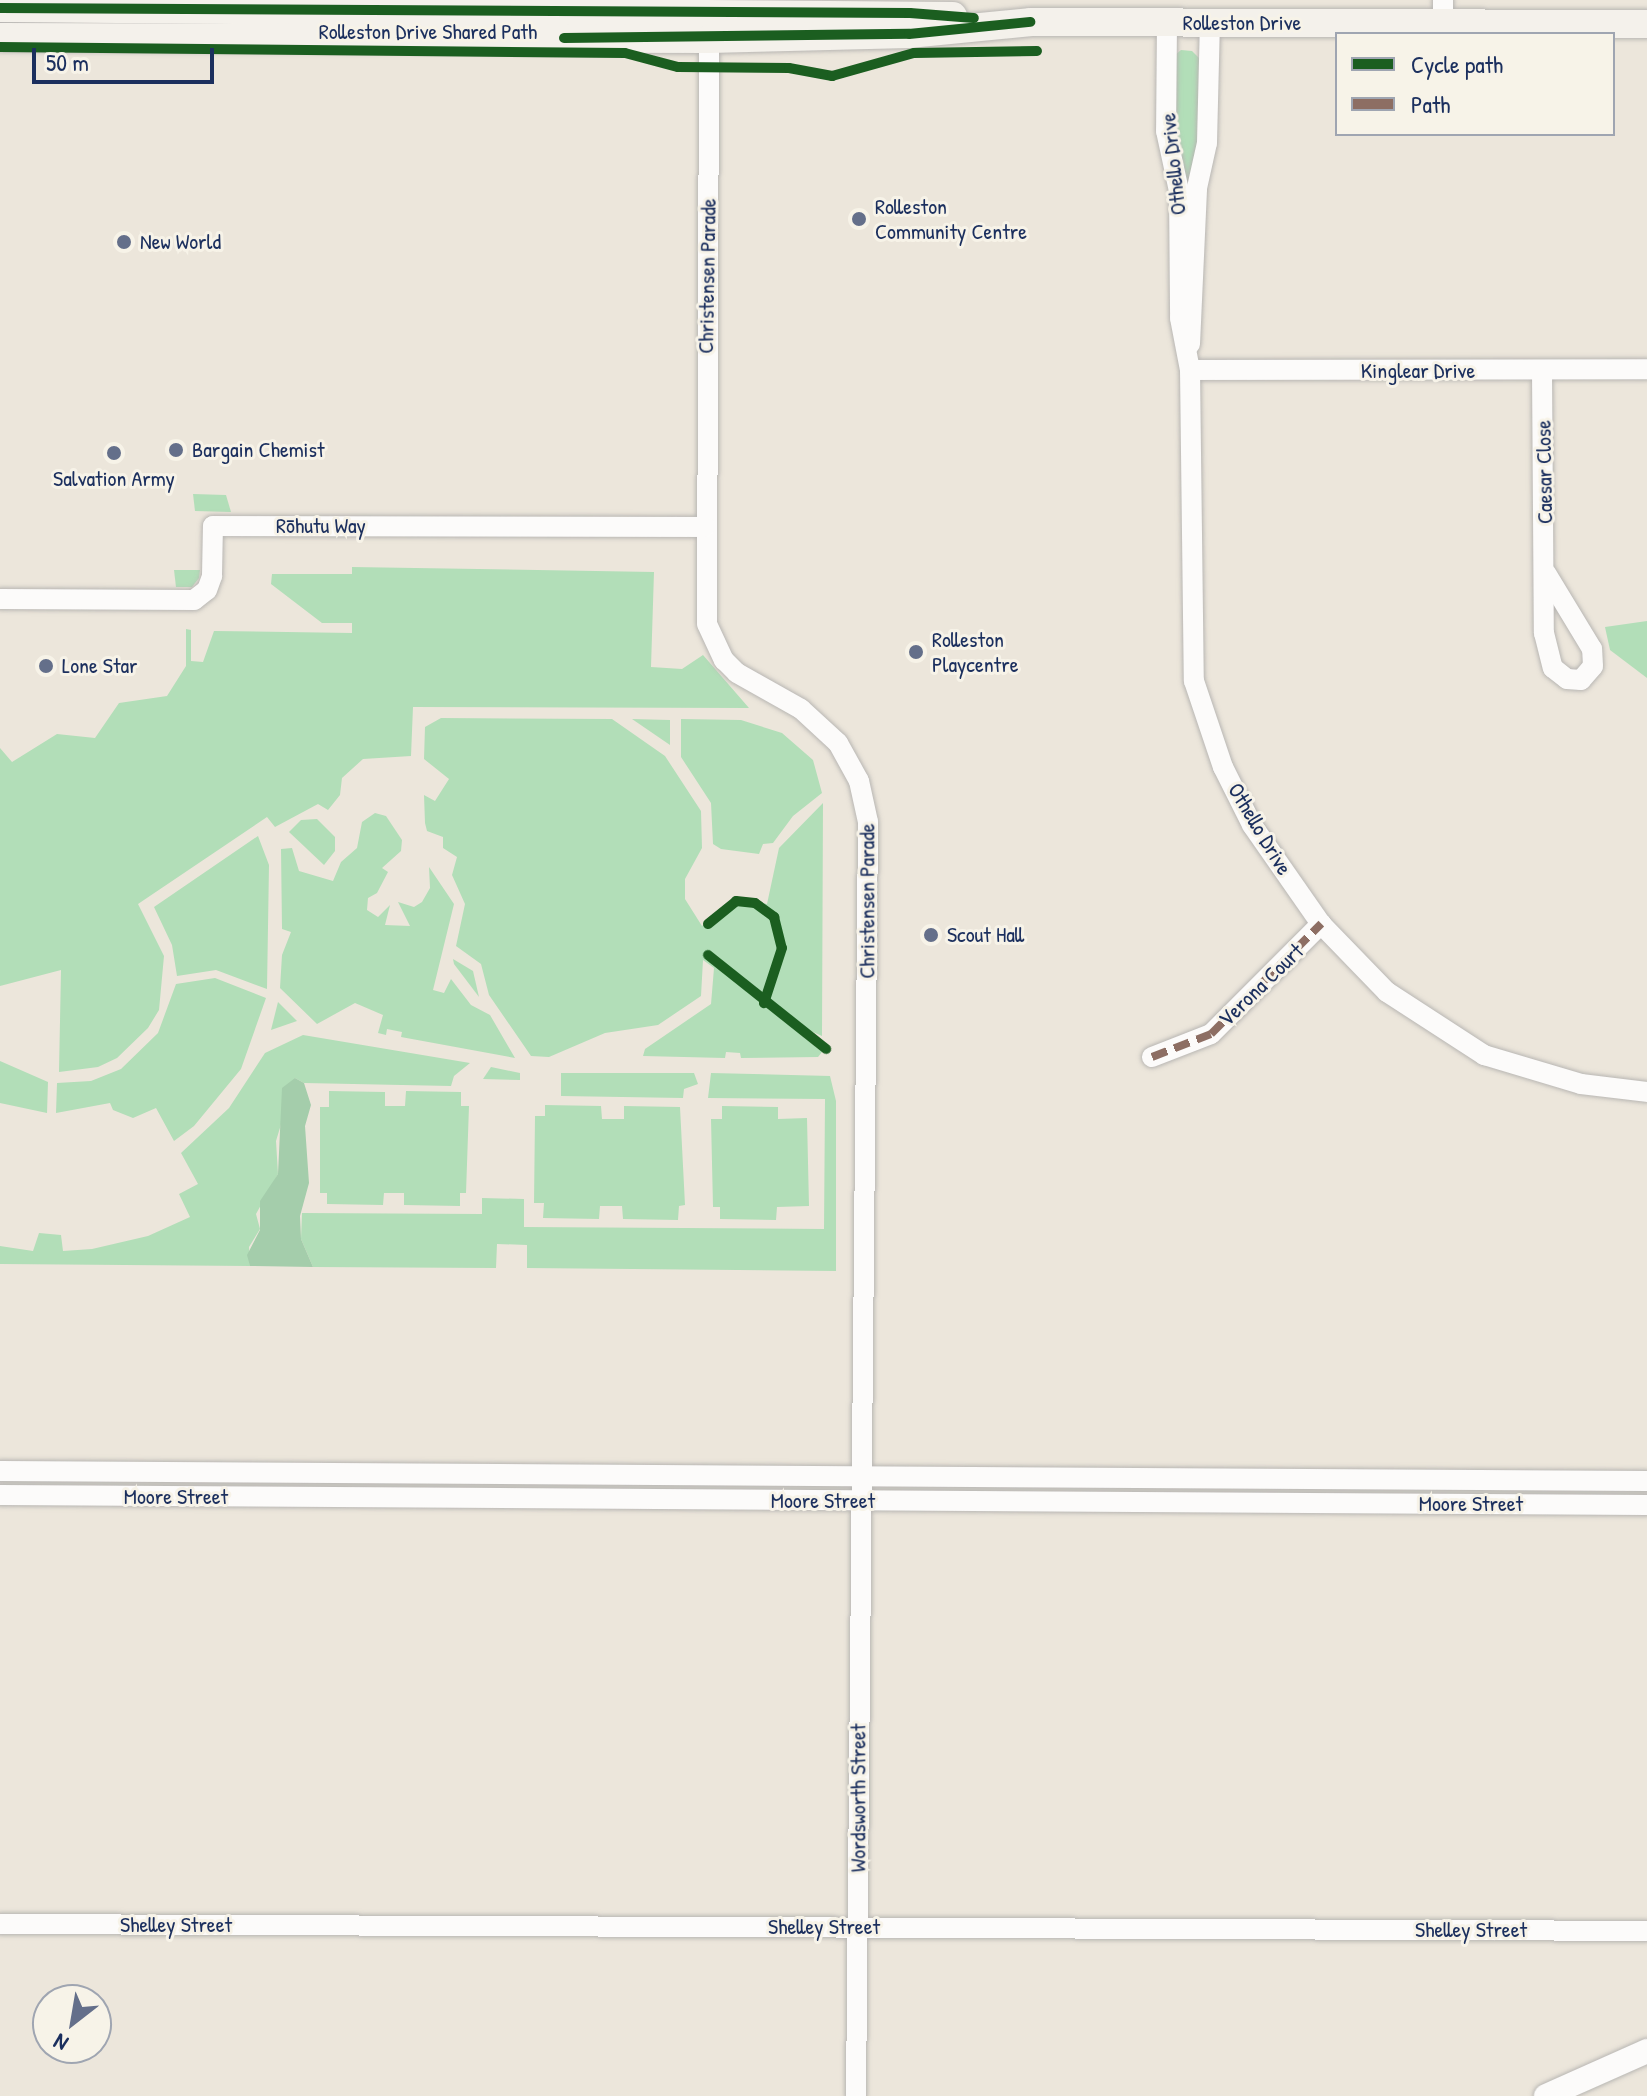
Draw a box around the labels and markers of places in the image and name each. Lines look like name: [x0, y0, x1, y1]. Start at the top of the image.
place label: Rolleston Community Centre: [875, 193, 1027, 244]
marker: Rolleston Community Centre: [850, 210, 868, 228]
place label: New World: [140, 229, 221, 255]
marker: New World: [115, 233, 133, 251]
place label: Bargain Chemist: [192, 437, 325, 463]
marker: Bargain Chemist: [167, 441, 185, 459]
marker: Salvation Army: [105, 444, 123, 462]
place label: Salvation Army: [53, 466, 175, 492]
place label: Rolleston Playcentre: [932, 626, 1018, 678]
marker: Rolleston Playcentre: [907, 643, 925, 661]
place label: Lone Star: [62, 653, 138, 679]
marker: Lone Star: [37, 657, 55, 675]
place label: Scout Hall: [947, 922, 1024, 948]
marker: Scout Hall: [922, 926, 940, 944]

